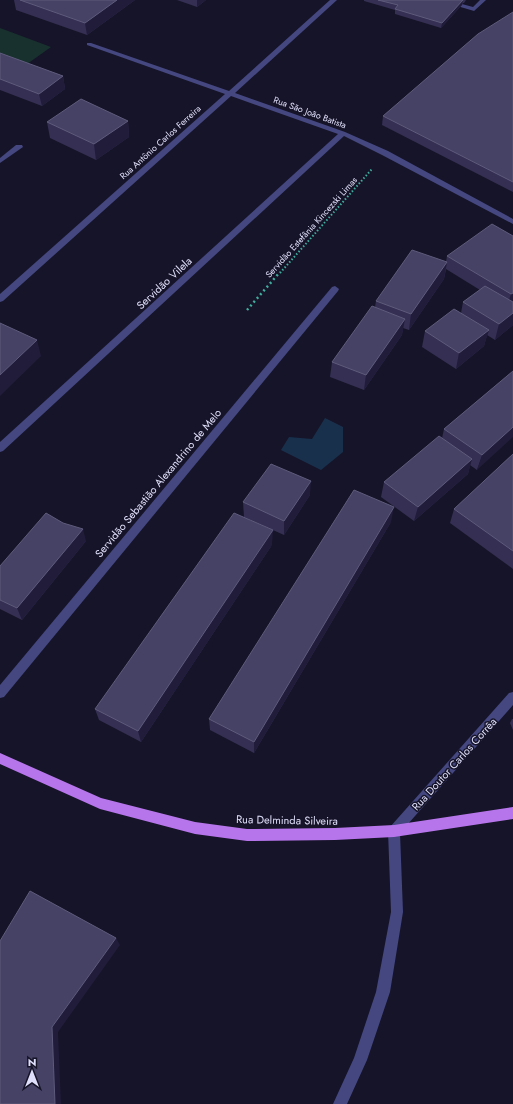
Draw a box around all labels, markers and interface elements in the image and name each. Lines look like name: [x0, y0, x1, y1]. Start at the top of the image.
street label: Rua São João Batista: [272, 93, 348, 131]
street label: Rua Antônio Carlos Ferreira: [116, 102, 204, 182]
street label: Servidão Estefânia Kincezski Limas: [262, 173, 360, 280]
street label: Servidão Vilela: [133, 253, 195, 313]
street label: Servidão Sebastião Alexandrino de Melo: [91, 405, 225, 561]
street label: Rua Doutor Carlos Corrêa: [408, 714, 500, 814]
street label: Rua Delminda Silveira: [236, 811, 338, 829]
north arrow: [12, 1052, 52, 1092]
text: N: [28, 1054, 36, 1070]

